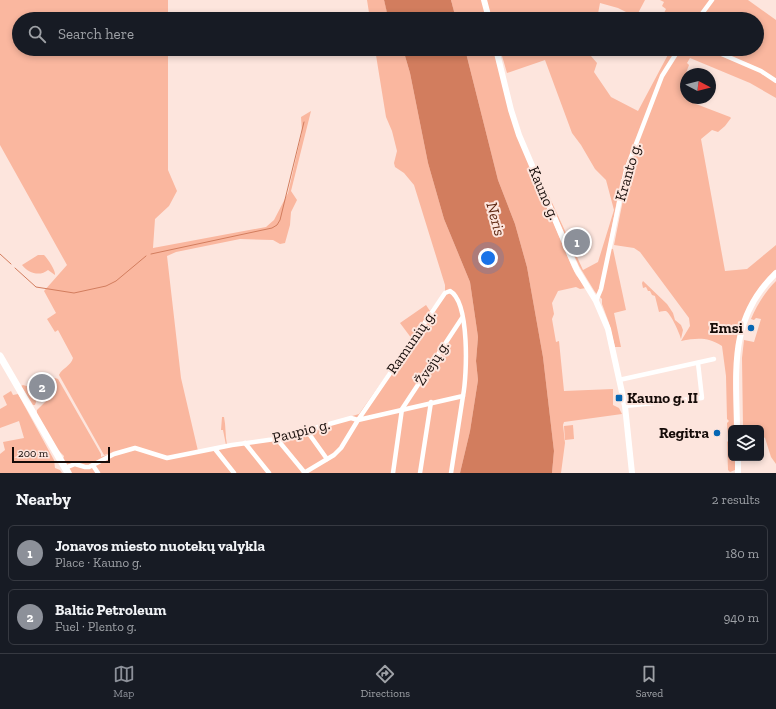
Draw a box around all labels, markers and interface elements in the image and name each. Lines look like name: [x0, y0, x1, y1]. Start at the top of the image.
search box: [12, 12, 764, 56]
icon: search: [26, 23, 48, 45]
text: Search here: [58, 25, 134, 43]
north arrow: [680, 68, 716, 104]
street label: Kranto g.: [611, 141, 645, 203]
street label: Kauno g.: [525, 164, 563, 222]
water label: Neris: [482, 200, 510, 238]
pin: 1: [564, 227, 590, 257]
your location: [478, 248, 498, 268]
street label: Ramunių g.: [383, 307, 439, 377]
place label: Emsi: [710, 319, 744, 337]
marker: Emsi: [746, 323, 756, 333]
street label: Žvejų g.: [411, 337, 453, 389]
pin: 2: [29, 372, 55, 402]
place label: Kauno g. II: [627, 389, 698, 407]
marker: Kauno g. II: [614, 393, 624, 403]
street label: Paupio g.: [270, 415, 332, 447]
place label: Regitra: [659, 424, 709, 442]
map controls: [728, 425, 764, 461]
button: layers: [728, 425, 764, 461]
marker: Regitra: [712, 428, 722, 438]
scale bar: [12, 445, 110, 464]
text: 200 m: [18, 447, 48, 460]
text: Nearby: [16, 489, 71, 509]
text: 2 results: [712, 492, 760, 507]
text: Jonavos miesto nuotekų valykla: [55, 537, 265, 555]
text: 1: [27, 546, 33, 561]
text: 180 m: [725, 546, 759, 561]
text: Place · Kauno g.: [55, 555, 142, 570]
text: Baltic Petroleum: [55, 601, 166, 619]
text: 2: [27, 610, 33, 625]
text: 940 m: [723, 610, 759, 625]
text: Fuel · Plento g.: [55, 619, 136, 634]
tab: Map: [113, 663, 135, 700]
tab: Directions: [360, 663, 410, 700]
tab: Saved: [636, 663, 663, 700]

